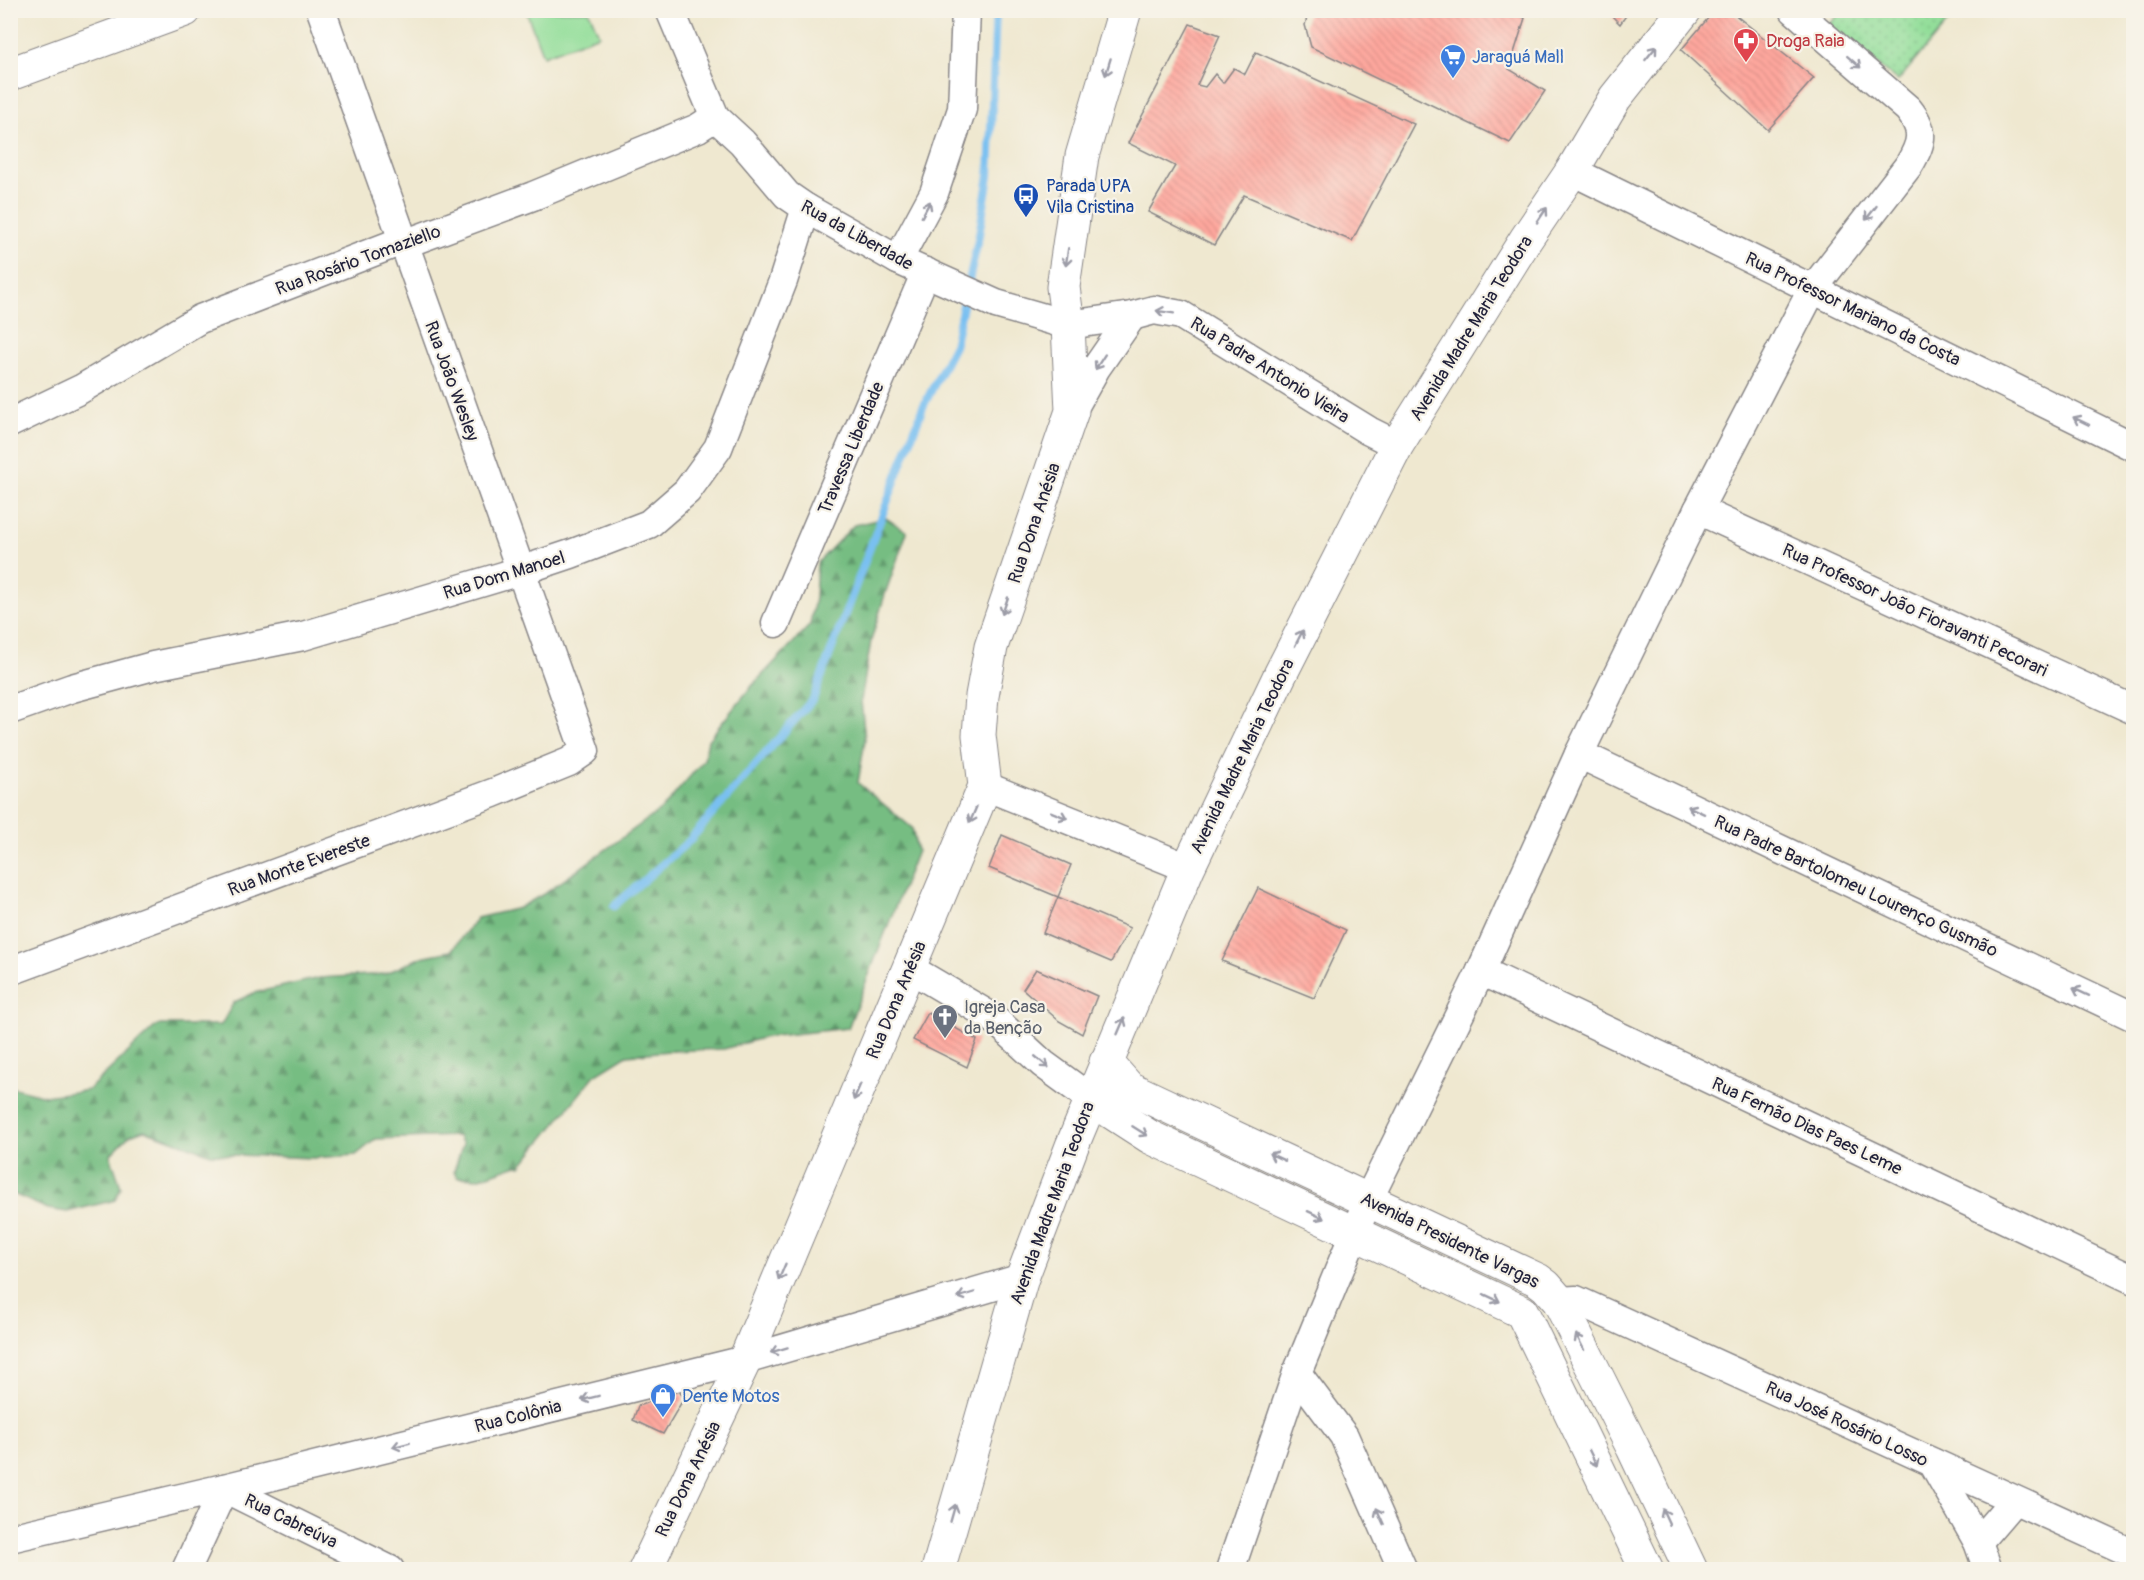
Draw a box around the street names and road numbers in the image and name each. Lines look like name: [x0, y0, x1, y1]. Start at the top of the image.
street label: Rua da Liberdade: [796, 195, 917, 276]
street label: Rua Rosário Tomaziello: [273, 220, 444, 301]
street label: Avenida Madre Maria Teodora: [1405, 231, 1538, 425]
street label: Rua Professor Mariano da Costa: [1741, 247, 1964, 372]
street label: Rua Padre Antonio Vieira: [1186, 312, 1354, 429]
street label: Rua João Wesley: [419, 318, 484, 445]
street label: Travessa Liberdade: [813, 378, 890, 518]
street label: Rua Dona Anésia: [1003, 460, 1066, 587]
street label: Rua Professor João Fioravanti Pecorari: [1778, 539, 2051, 682]
street label: Rua Dom Manoel: [440, 546, 568, 605]
street label: Avenida Madre Maria Teodora: [1185, 655, 1300, 858]
street label: Rua Padre Bartolomeu Lourenço Gusmão: [1710, 810, 2002, 963]
street label: Rua Monte Evereste: [225, 829, 374, 902]
street label: Rua Dona Anésia: [861, 938, 932, 1063]
street label: Rua Fernão Dias Paes Leme: [1708, 1072, 1906, 1181]
street label: Avenida Madre Maria Teodora: [1005, 1099, 1100, 1308]
street label: Avenida Presidente Vargas: [1357, 1187, 1543, 1294]
street label: Rua José Rosário Losso: [1762, 1377, 1932, 1472]
street label: Rua Colônia: [472, 1395, 564, 1438]
street label: Rua Dona Anésia: [650, 1418, 726, 1541]
street label: Rua Cabreúva: [240, 1489, 341, 1554]

